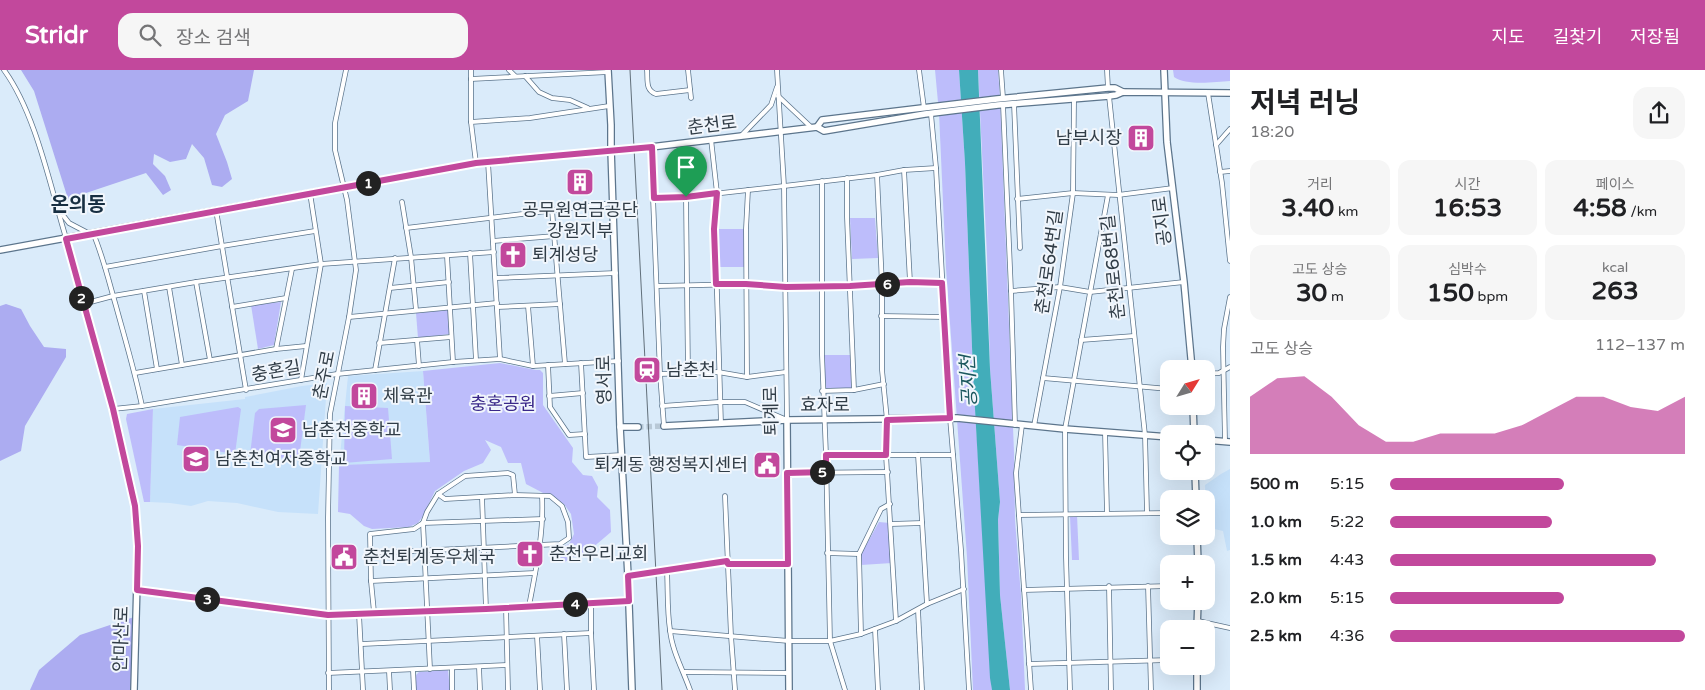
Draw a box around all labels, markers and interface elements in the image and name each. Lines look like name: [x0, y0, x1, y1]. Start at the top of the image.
search box: [118, 13, 468, 58]
text: Stridr: [25, 21, 88, 50]
icon: search: [136, 21, 164, 49]
text: 지도: [1492, 26, 1525, 48]
text: 길찾기: [1553, 26, 1602, 48]
text: 저장됨: [1630, 26, 1680, 48]
text: 장소 검색: [176, 27, 251, 49]
text: 저녁 러닝: [1250, 86, 1360, 120]
button: share: [1633, 87, 1685, 139]
street label: 춘천로: [686, 111, 738, 139]
text: 18:20: [1250, 122, 1294, 142]
building icon: 남부시장: [1126, 123, 1156, 153]
place label: 남부시장: [1056, 127, 1122, 149]
pin: [665, 146, 707, 197]
icon: arrive: [672, 153, 700, 181]
building icon: 공무원연금공단 강원지부: [565, 167, 595, 197]
pin: 1: [356, 170, 380, 196]
text: 1: [364, 175, 373, 192]
text: 거리: [1307, 176, 1333, 193]
text: 시간: [1455, 176, 1480, 193]
text: 페이스: [1596, 176, 1634, 193]
district label: 온의동: [50, 193, 106, 217]
text: 3.40: [1281, 193, 1334, 223]
text: 16:53: [1433, 193, 1502, 223]
text: 4:58: [1573, 193, 1627, 223]
street label: 공지로: [1148, 195, 1176, 247]
place label: 공무원연금공단 강원지부: [522, 199, 638, 242]
text: km: [1334, 203, 1358, 220]
text: /km: [1627, 203, 1657, 220]
street label: 춘천로64번길: [1031, 208, 1067, 316]
street label: 춘천로68번길: [1097, 213, 1129, 321]
church icon: 퇴계성당: [498, 240, 528, 270]
place label: 퇴계성당: [532, 244, 598, 266]
text: kcal: [1602, 259, 1628, 276]
text: 고도 상승: [1292, 261, 1347, 278]
text: 심박수: [1448, 261, 1487, 278]
pin: 6: [874, 272, 900, 296]
text: 6: [883, 276, 892, 293]
text: 263: [1592, 276, 1639, 306]
text: 30: [1296, 278, 1327, 308]
text: 150: [1427, 278, 1474, 308]
pin: 2: [68, 286, 94, 310]
text: m: [1327, 288, 1344, 305]
text: bpm: [1474, 288, 1508, 305]
text: 2: [77, 290, 86, 307]
text: 112–137 m: [1595, 335, 1685, 355]
text: 고도 상승: [1250, 339, 1313, 359]
street label: 춘주로: [308, 349, 340, 401]
water label: 공지천: [957, 353, 981, 408]
street label: 영서로: [593, 355, 615, 405]
station icon: 남춘천: [632, 355, 662, 385]
street label: 충혼길: [250, 356, 302, 386]
place label: 남춘천: [666, 359, 716, 381]
north arrow: [1160, 360, 1215, 415]
map controls: [1160, 360, 1215, 675]
building icon: 체육관: [349, 381, 379, 411]
place label: 체육관: [383, 385, 433, 407]
street label: 퇴계로: [760, 386, 782, 436]
park label: 충혼공원: [470, 393, 536, 415]
street label: 효자로: [800, 394, 850, 416]
school or university icon: 남춘천중학교: [268, 415, 298, 445]
place label: 남춘천중학교: [302, 419, 401, 441]
button: locate: [1160, 425, 1215, 480]
school or university icon: 남춘천여자중학교: [181, 444, 211, 474]
place label: 남춘천여자중학교: [215, 448, 347, 470]
public building icon: 퇴계동 행정복지센터: [752, 450, 782, 480]
place label: 퇴계동 행정복지센터: [594, 454, 748, 476]
pin: 5: [810, 460, 834, 484]
text: 5: [818, 464, 827, 481]
text: 500 m: [1250, 474, 1299, 494]
text: 5:15: [1330, 474, 1364, 494]
button: layers: [1160, 490, 1215, 545]
text: 1.0 km: [1250, 512, 1302, 532]
text: 5:22: [1330, 512, 1364, 532]
church icon: 춘천우리교회: [515, 539, 545, 569]
public building icon: 춘천퇴계동우체국: [329, 542, 359, 572]
place label: 춘천우리교회: [549, 543, 648, 565]
place label: 춘천퇴계동우체국: [363, 546, 495, 568]
text: 1.5 km: [1250, 550, 1302, 570]
text: 4:43: [1330, 550, 1364, 570]
button: +: [1160, 555, 1215, 610]
pin: 3: [194, 586, 220, 612]
text: 2.0 km: [1250, 588, 1302, 608]
text: 5:15: [1330, 588, 1364, 608]
text: 3: [203, 591, 212, 608]
pin: 4: [562, 592, 588, 616]
text: 4: [571, 596, 580, 613]
street label: 안마산로: [109, 606, 133, 672]
button: −: [1160, 620, 1215, 675]
text: 2.5 km: [1250, 626, 1302, 646]
text: 4:36: [1330, 626, 1364, 646]

